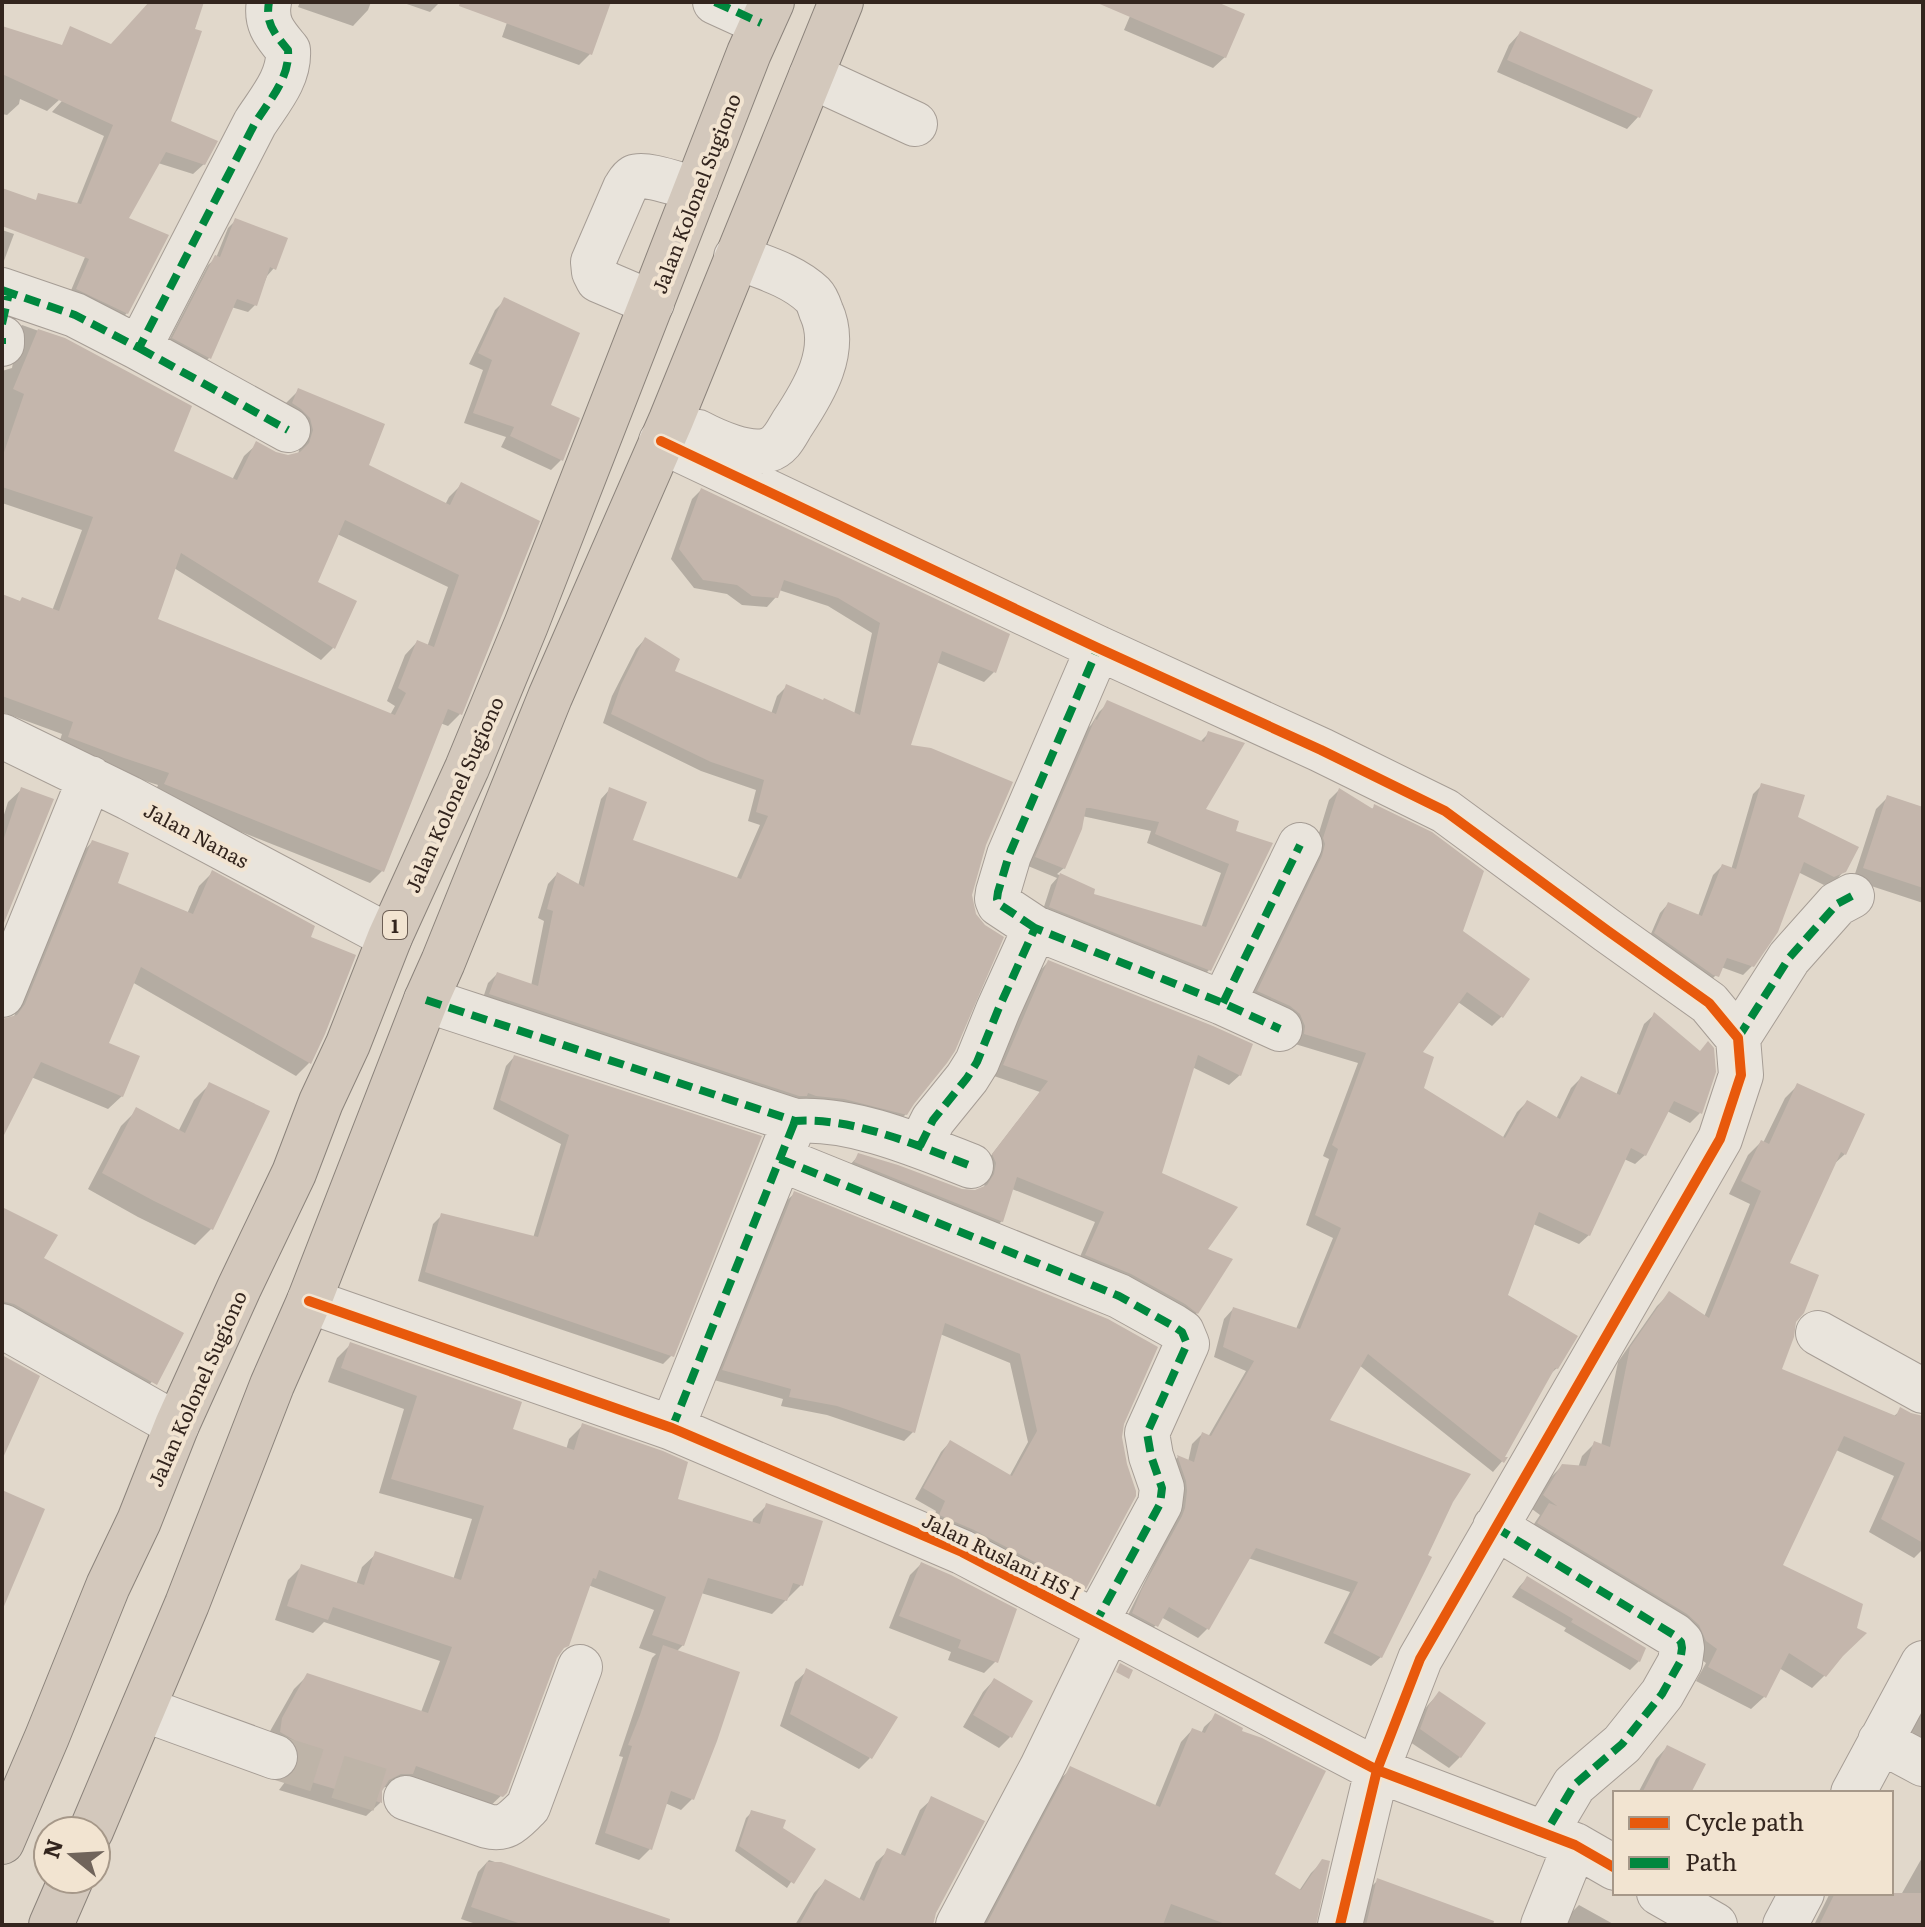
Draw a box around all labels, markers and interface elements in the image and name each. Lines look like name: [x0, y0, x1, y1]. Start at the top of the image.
street label: Jalan Kolonel Sugiono: [643, 89, 747, 297]
street label: Jalan Kolonel Sugiono: [396, 691, 510, 897]
street label: Jalan Nanas: [139, 794, 255, 874]
road number: 1: [383, 911, 407, 939]
street label: Jalan Kolonel Sugiono: [139, 1285, 253, 1491]
street label: Jalan Ruslani HS I: [918, 1504, 1086, 1606]
legend: [1613, 1791, 1893, 1895]
text: Cycle path: [1685, 1803, 1804, 1838]
north arrow: [32, 1815, 112, 1895]
text: N: [33, 1834, 70, 1862]
text: Path: [1685, 1843, 1737, 1878]

